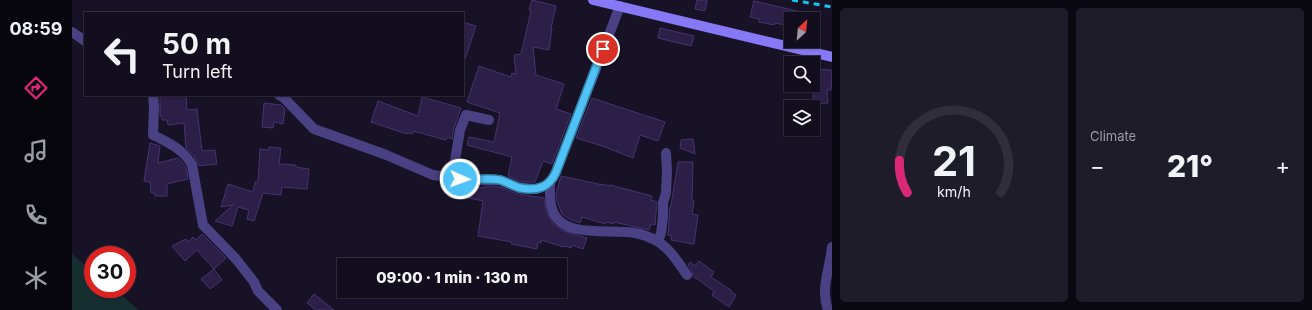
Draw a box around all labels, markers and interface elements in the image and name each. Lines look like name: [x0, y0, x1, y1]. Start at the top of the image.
north arrow: [784, 12, 820, 48]
map controls: [784, 12, 820, 136]
text: 08:59: [9, 18, 63, 39]
text: 50 m: [162, 27, 231, 61]
icon: left: [96, 28, 148, 80]
pin: [586, 32, 620, 66]
icon: arrive: [592, 38, 614, 60]
button: search: [784, 56, 820, 92]
text: Turn left: [162, 61, 232, 82]
icon: directions: [22, 74, 50, 102]
button: layers: [784, 100, 820, 136]
text: Climate: [1090, 128, 1136, 144]
text: 21: [932, 136, 976, 186]
icon: music: [22, 137, 50, 165]
text: 21°: [1167, 148, 1213, 184]
text: −: [1090, 153, 1105, 179]
text: +: [1275, 153, 1290, 179]
position arrow: [439, 158, 481, 200]
text: km/h: [937, 183, 971, 200]
icon: phone: [22, 201, 50, 229]
speed limit sign: 30: [84, 246, 136, 298]
icon: climate: [22, 264, 50, 292]
text: 09:00 · 1 min · 130 m: [376, 268, 528, 287]

